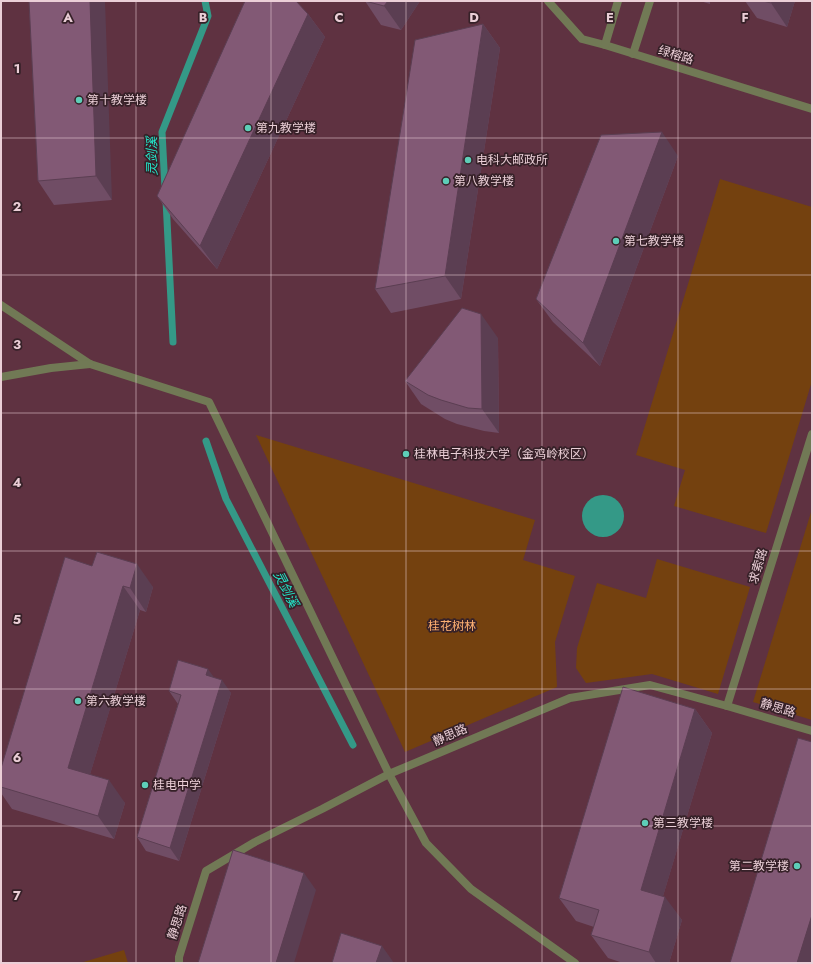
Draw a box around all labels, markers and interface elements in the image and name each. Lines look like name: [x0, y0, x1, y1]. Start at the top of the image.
text: A: [62, 8, 73, 27]
text: B: [199, 8, 208, 27]
text: C: [334, 8, 344, 27]
text: D: [469, 8, 479, 27]
text: E: [606, 8, 614, 27]
text: F: [741, 8, 749, 27]
street label: 绿榕路: [656, 41, 696, 69]
text: 1: [14, 59, 20, 78]
place label: 第十教学楼: [87, 91, 147, 109]
marker: 第十教学楼: [74, 95, 84, 105]
place label: 第九教学楼: [256, 119, 316, 137]
marker: 第九教学楼: [243, 123, 253, 133]
water label: 灵剑溪: [142, 134, 162, 176]
place label: 电科大邮政所: [476, 151, 548, 169]
marker: 电科大邮政所: [463, 155, 473, 165]
place label: 第八教学楼: [454, 172, 514, 190]
marker: 第八教学楼: [441, 176, 451, 186]
text: 2: [13, 197, 21, 216]
place label: 第七教学楼: [624, 232, 684, 250]
marker: 第七教学楼: [611, 236, 621, 246]
text: 3: [13, 335, 21, 354]
place label: 桂林电子科技大学（金鸡岭校区）: [414, 445, 594, 463]
marker: 桂林电子科技大学（金鸡岭校区）: [401, 449, 411, 459]
text: 4: [12, 473, 22, 492]
street label: 求索路: [744, 546, 772, 586]
water label: 灵剑溪: [269, 567, 304, 612]
text: 5: [13, 610, 21, 629]
park label: 桂花树林: [428, 617, 476, 635]
place label: 第六教学楼: [86, 692, 146, 710]
street label: 静思路: [758, 694, 798, 722]
marker: 第六教学楼: [73, 696, 83, 706]
street label: 静思路: [430, 720, 470, 750]
text: 6: [13, 748, 22, 767]
place label: 桂电中学: [153, 776, 201, 794]
marker: 桂电中学: [140, 780, 150, 790]
place label: 第三教学楼: [653, 814, 713, 832]
marker: 第三教学楼: [640, 818, 650, 828]
place label: 第二教学楼: [729, 857, 789, 875]
marker: 第二教学楼: [792, 861, 802, 871]
text: 7: [13, 886, 21, 905]
street label: 静思路: [163, 902, 191, 942]

